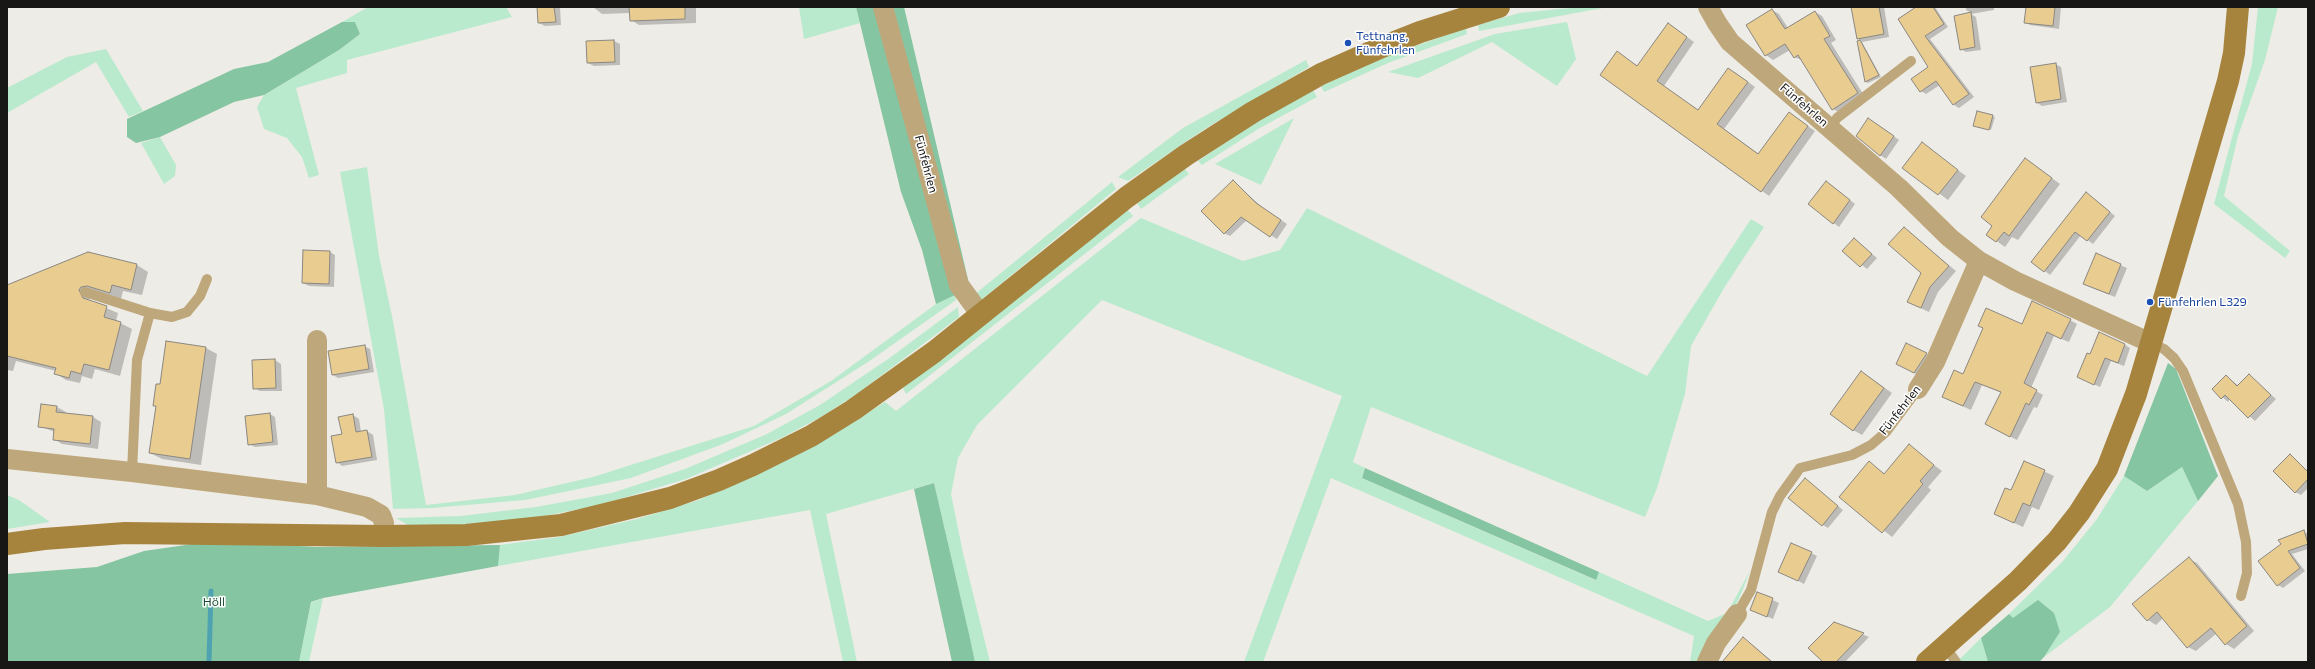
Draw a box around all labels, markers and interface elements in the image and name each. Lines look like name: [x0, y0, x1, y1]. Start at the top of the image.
place label: Tettnang, Fünfehrlen: [1356, 29, 1415, 57]
marker: Tettnang, Fünfehrlen: [1343, 38, 1353, 48]
street label: Fünfehrlen: [1777, 80, 1831, 130]
street label: Fünfehrlen: [911, 134, 941, 194]
place label: Fünfehrlen L329: [2158, 295, 2247, 309]
marker: Fünfehrlen L329: [2145, 297, 2155, 307]
street label: Fünfehrlen: [1876, 382, 1924, 438]
park label: Höll: [203, 595, 225, 609]

